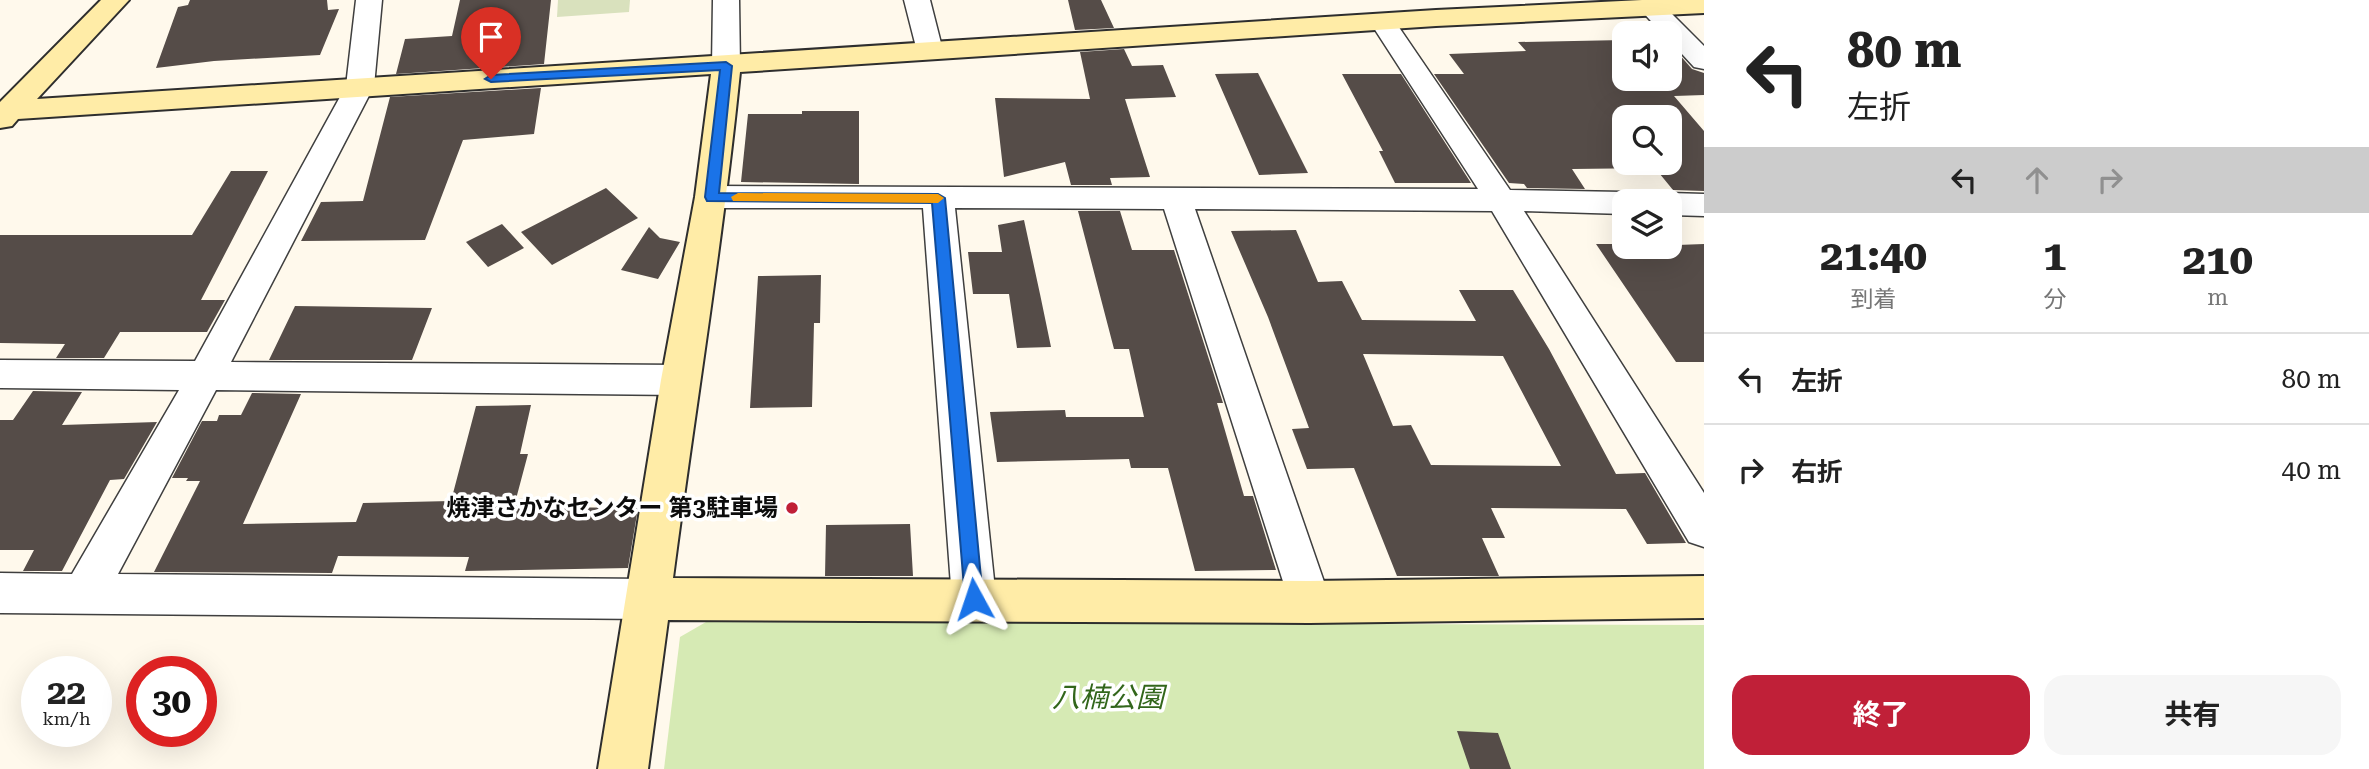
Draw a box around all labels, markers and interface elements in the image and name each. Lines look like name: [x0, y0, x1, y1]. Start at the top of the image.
pin: [461, 7, 521, 79]
icon: arrive: [472, 18, 510, 56]
map controls: [1612, 21, 1682, 259]
button: sound: [1612, 21, 1682, 91]
text: 80 m: [1847, 22, 1962, 79]
icon: left: [1732, 28, 1823, 119]
text: 左折: [1847, 88, 1911, 126]
button: search: [1612, 105, 1682, 175]
icon: left: [1945, 161, 1983, 199]
icon: ahead: [2018, 161, 2056, 199]
icon: right: [2091, 161, 2129, 199]
button: layers: [1612, 189, 1682, 259]
text: 21:40: [1820, 231, 1927, 280]
text: 1: [2043, 231, 2067, 280]
text: 210: [2182, 235, 2253, 284]
text: m: [2207, 284, 2228, 311]
text: 到着: [1851, 286, 1897, 313]
text: 分: [2043, 286, 2066, 313]
icon: left: [1732, 360, 1770, 398]
text: 80 m: [2282, 364, 2341, 394]
text: 左折: [1791, 366, 1843, 396]
icon: right: [1732, 451, 1770, 489]
text: 40 m: [2282, 455, 2341, 485]
text: 右折: [1791, 457, 1843, 487]
place label: 焼津さかなセンター 第3駐車場: [446, 494, 778, 522]
marker: 焼津さかなセンター 第3駐車場: [784, 500, 800, 516]
position arrow: [937, 562, 1011, 636]
speed limit sign: 30: [126, 656, 217, 747]
text: 22: [47, 672, 86, 713]
button: 終了: [1732, 675, 2030, 755]
button: 共有: [2044, 675, 2341, 755]
park label: 八楠公園: [1052, 681, 1168, 714]
text: km/h: [42, 708, 91, 729]

